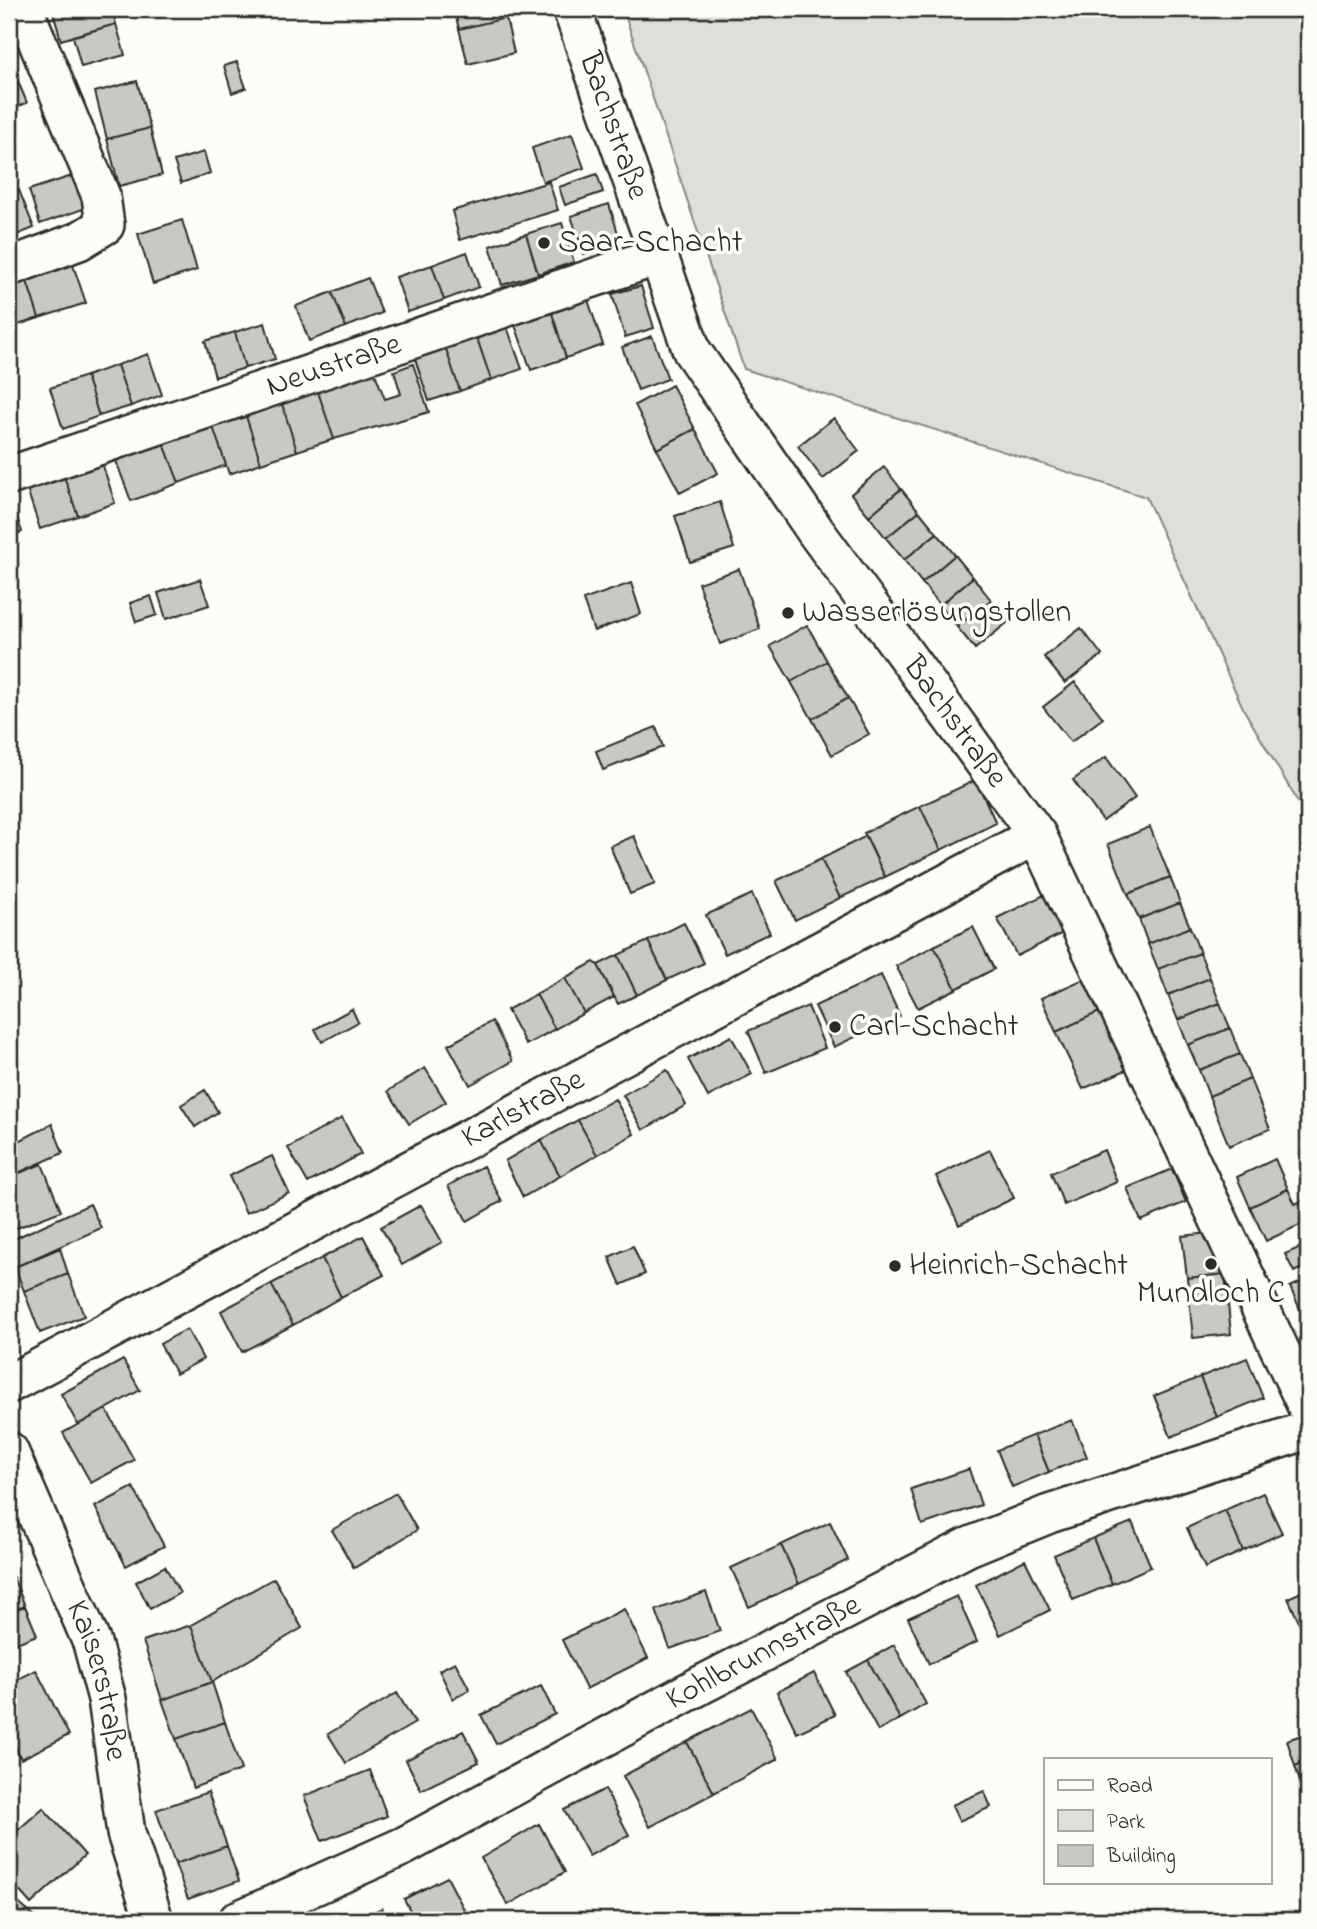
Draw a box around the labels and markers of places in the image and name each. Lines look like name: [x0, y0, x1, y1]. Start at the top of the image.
place label: Saar-Schacht: [558, 220, 743, 267]
marker: Saar-Schacht: [536, 235, 552, 251]
place label: Wasserlösungstollen: [802, 590, 1071, 637]
marker: Wasserlösungstollen: [780, 605, 796, 621]
place label: Carl-Schacht: [849, 1004, 1019, 1051]
marker: Carl-Schacht: [827, 1019, 843, 1035]
place label: Heinrich-Schacht: [909, 1243, 1128, 1290]
marker: Mundloch C: [1203, 1256, 1219, 1272]
marker: Heinrich-Schacht: [887, 1258, 903, 1274]
place label: Mundloch C: [1137, 1271, 1285, 1318]

